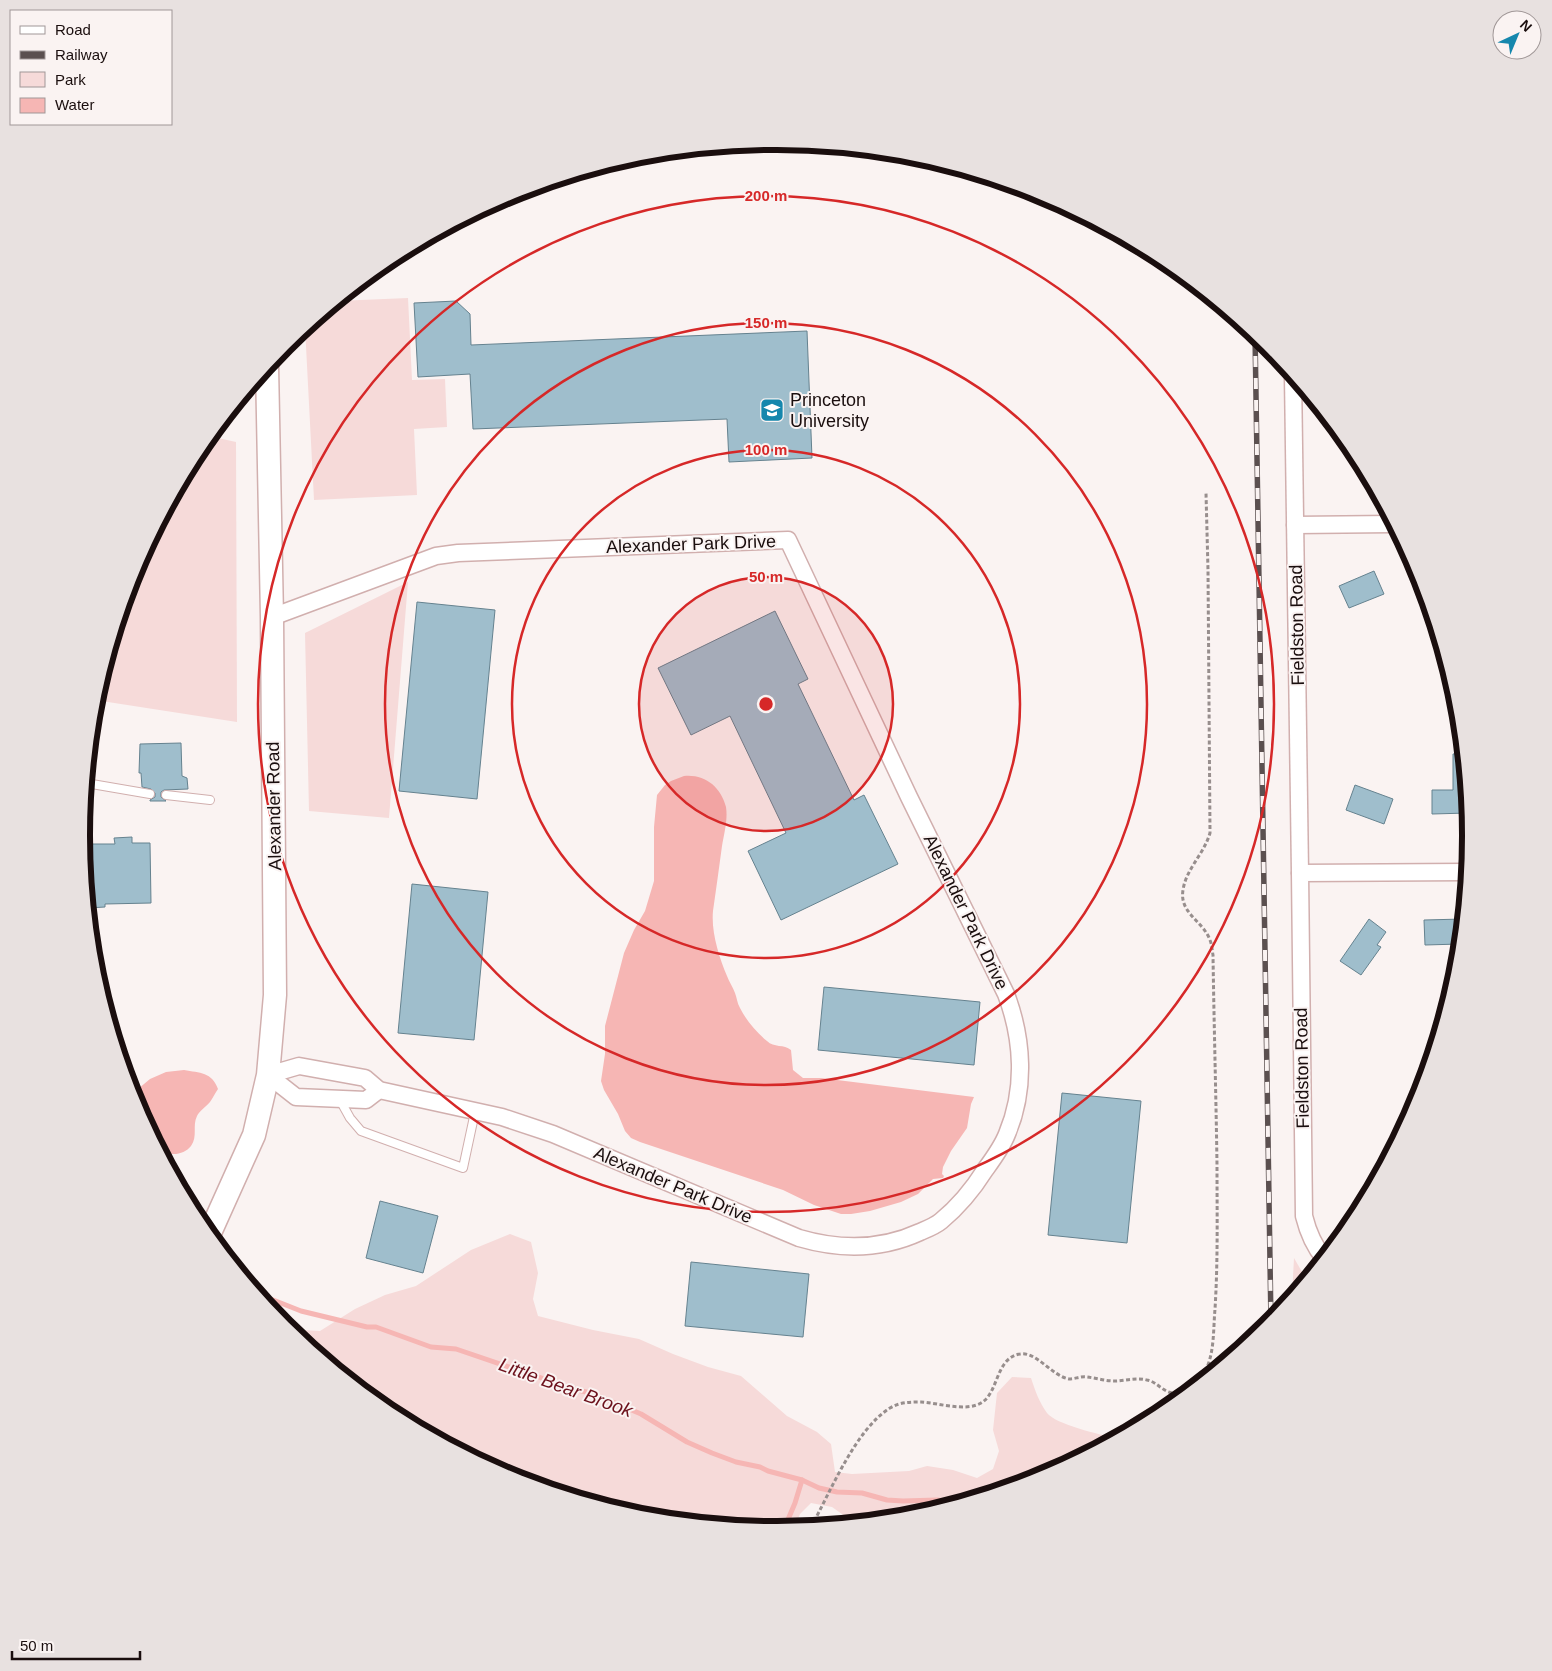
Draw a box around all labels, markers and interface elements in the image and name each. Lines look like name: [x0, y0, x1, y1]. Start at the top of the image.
legend: [10, 10, 172, 125]
north arrow: [1492, 10, 1542, 60]
text: N: [1517, 16, 1535, 35]
text: Road: [55, 21, 91, 38]
text: Railway: [55, 46, 108, 63]
text: Park: [55, 71, 86, 88]
text: Water: [55, 96, 94, 113]
text: 200 m: [745, 187, 787, 204]
text: 150 m: [745, 314, 787, 331]
place label: Princeton University: [790, 390, 869, 431]
school or university icon: Princeton University: [759, 397, 785, 423]
text: 100 m: [745, 441, 787, 458]
street label: Alexander Park Drive: [606, 531, 776, 557]
street label: Fieldston Road: [1286, 564, 1308, 686]
text: 50 m: [749, 568, 783, 585]
centre of rings: [757, 695, 775, 713]
street label: Alexander Road: [263, 741, 285, 871]
street label: Alexander Park Drive: [920, 831, 1012, 993]
street label: Fieldston Road: [1291, 1007, 1313, 1129]
street label: Alexander Park Drive: [591, 1143, 755, 1227]
water label: Little Bear Brook: [496, 1354, 637, 1422]
scale bar: [12, 1628, 140, 1660]
text: 50 m: [20, 1637, 53, 1654]

